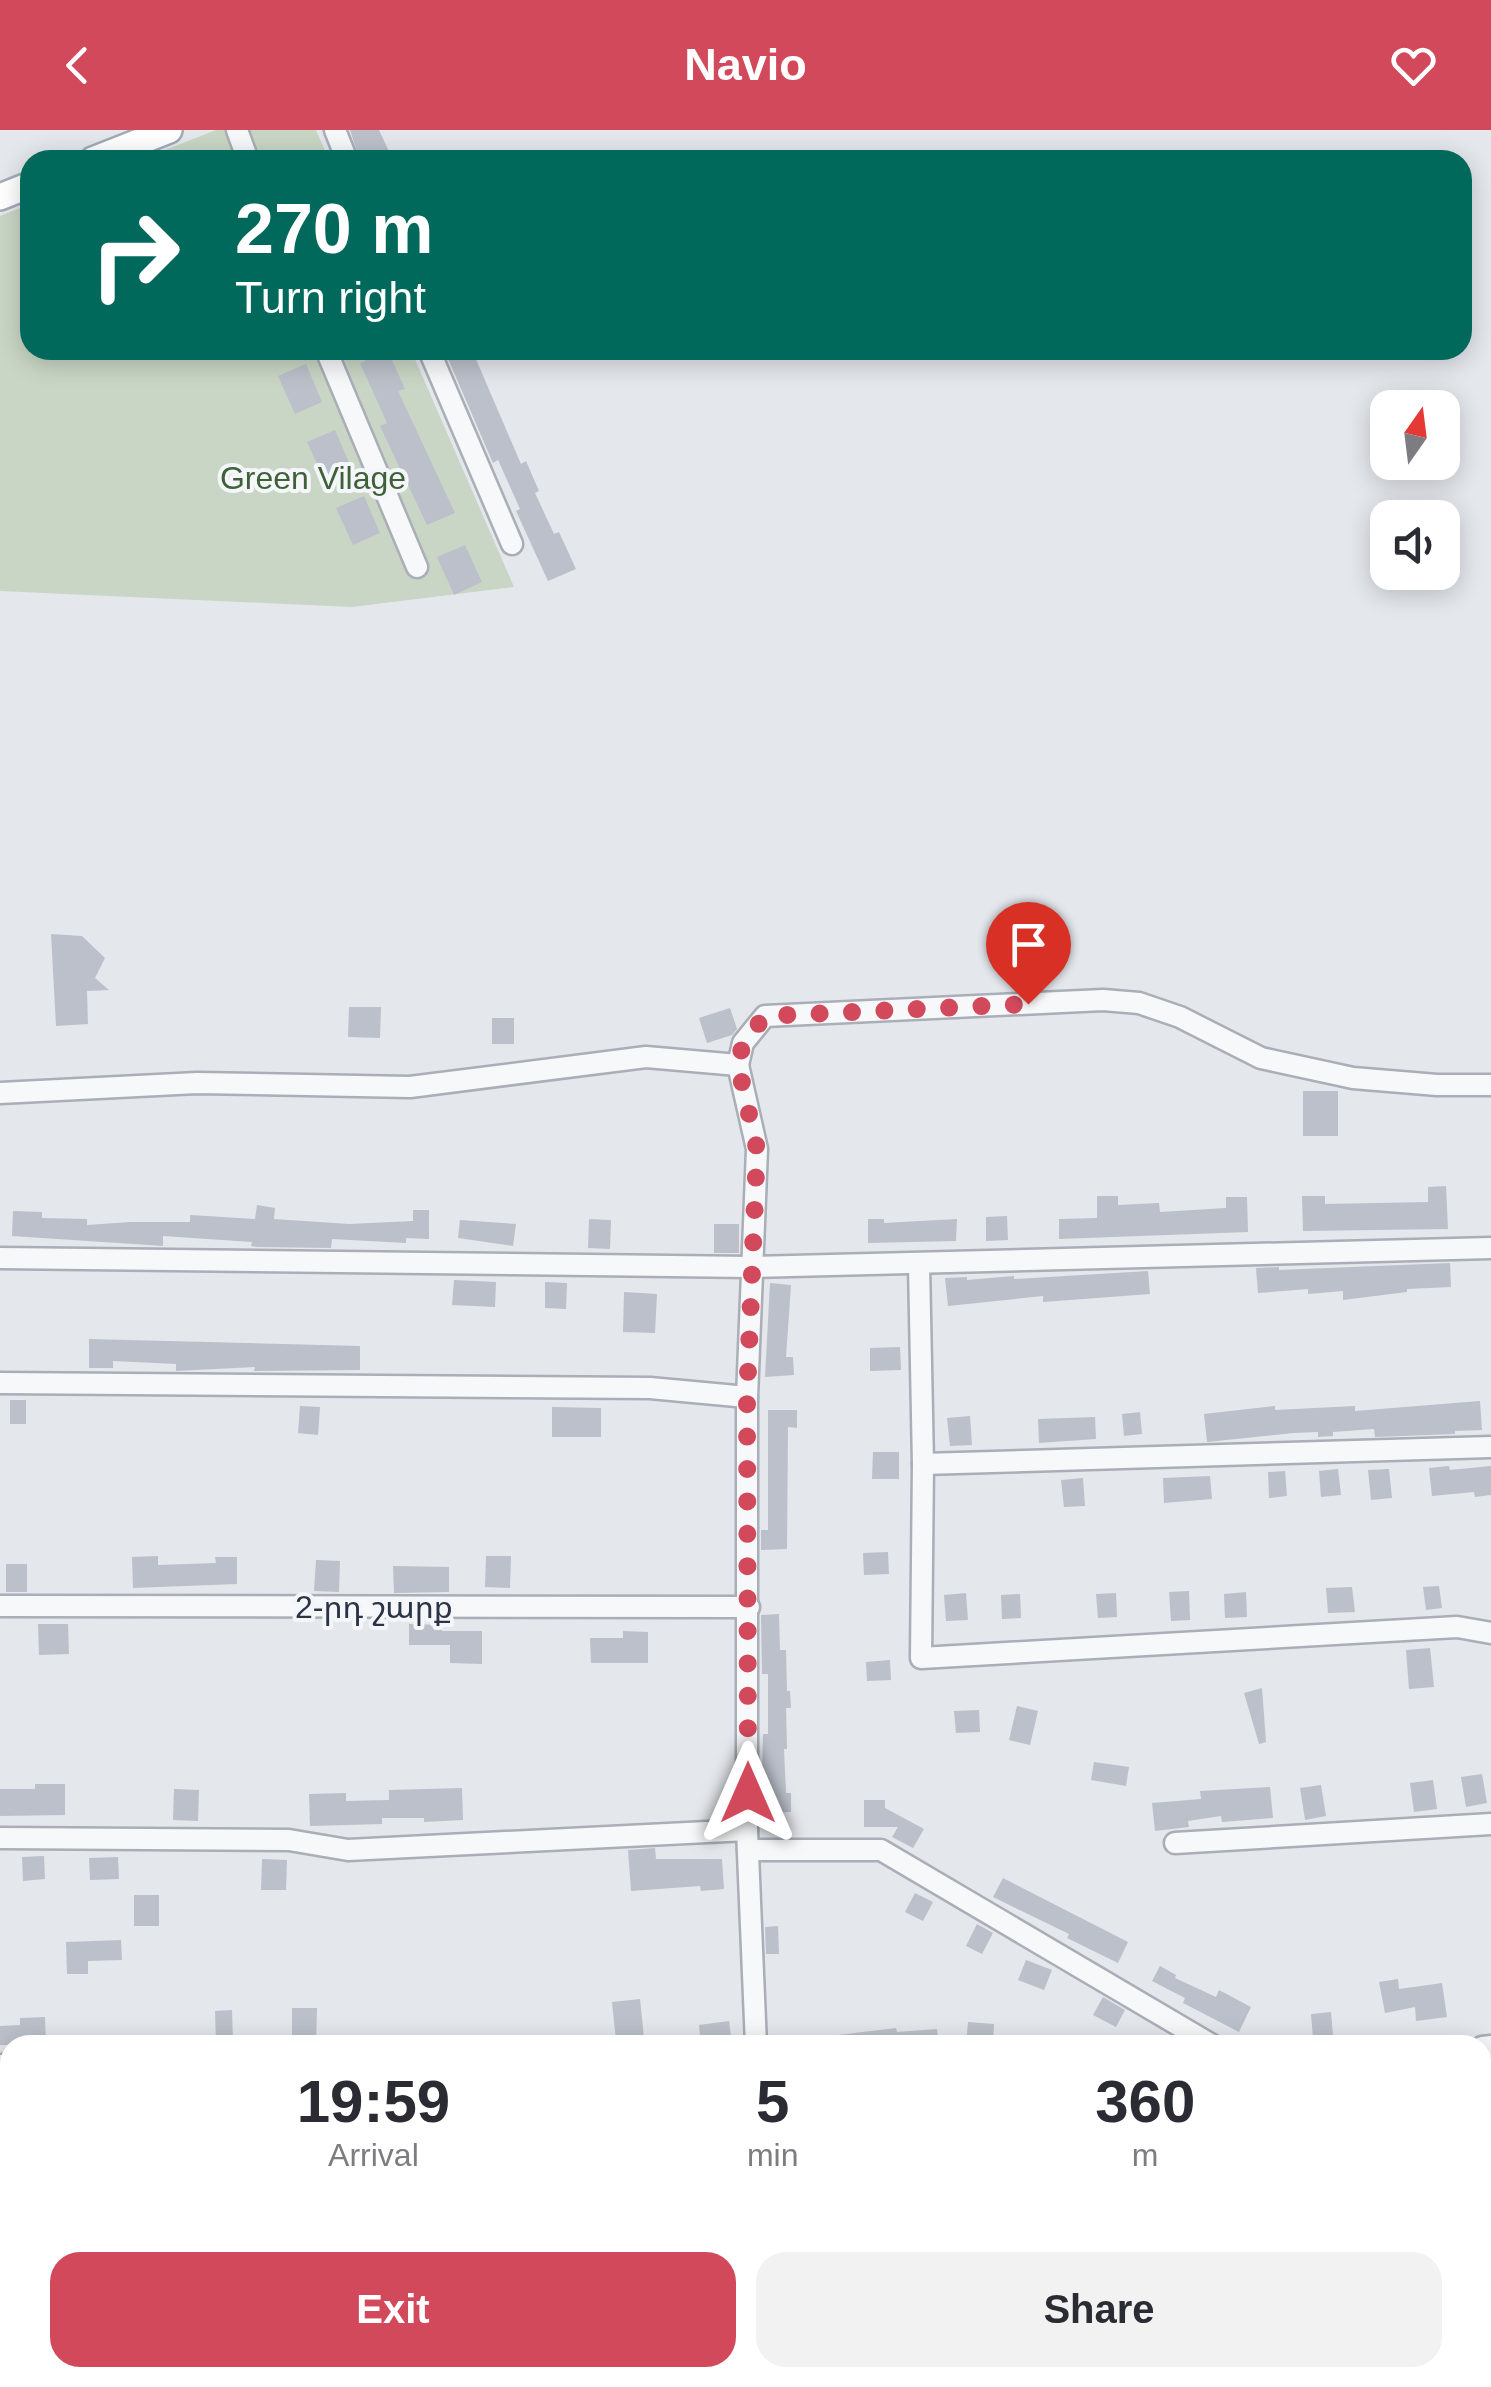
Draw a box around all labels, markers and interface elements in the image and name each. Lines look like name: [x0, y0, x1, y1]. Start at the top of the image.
icon: back: [50, 38, 105, 93]
icon: heart: [1386, 38, 1441, 93]
text: Navio: [684, 39, 807, 90]
icon: right: [70, 190, 200, 320]
text: 270 m: [235, 190, 433, 268]
text: Turn right: [235, 272, 426, 323]
north arrow: [1370, 390, 1460, 480]
map controls: [1370, 390, 1460, 590]
park label: Green Vilage: [220, 460, 406, 496]
button: sound: [1370, 500, 1460, 590]
pin: [986, 902, 1071, 1005]
icon: arrive: [1001, 917, 1056, 972]
street label: 2-րդ շարք: [295, 1589, 453, 1626]
position arrow: [696, 1741, 800, 1845]
text: 19:59: [297, 2068, 450, 2135]
text: 5: [756, 2068, 789, 2135]
text: 360: [1095, 2068, 1195, 2135]
text: Arrival: [328, 2137, 419, 2173]
text: min: [747, 2137, 798, 2173]
text: m: [1132, 2137, 1159, 2173]
button: Exit: [50, 2252, 736, 2367]
button: Share: [756, 2252, 1442, 2367]

